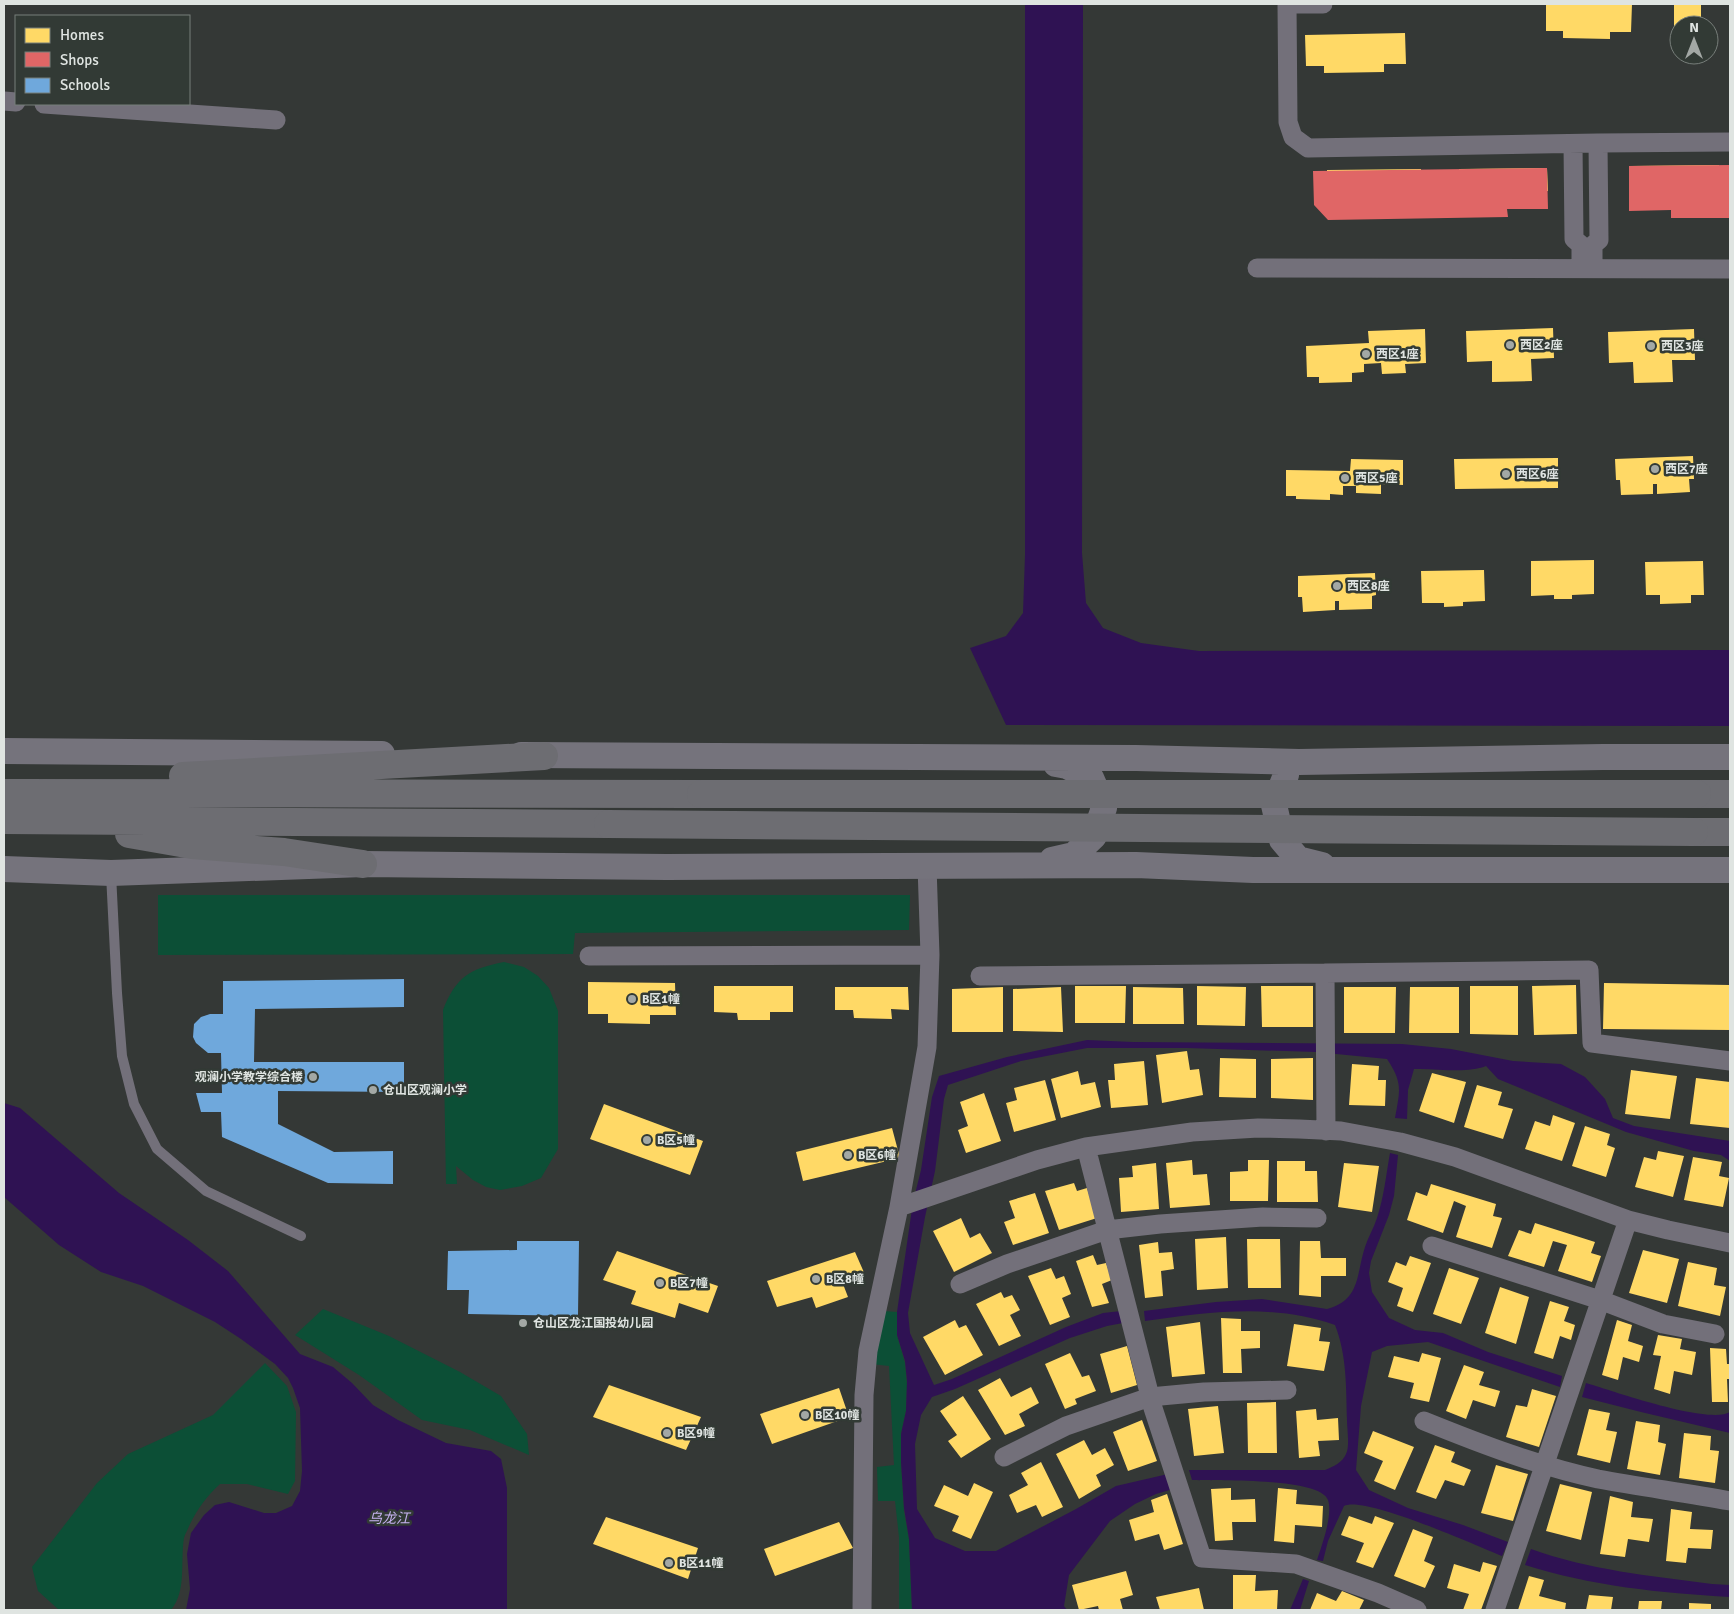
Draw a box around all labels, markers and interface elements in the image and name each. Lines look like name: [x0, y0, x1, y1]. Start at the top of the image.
legend: [15, 15, 190, 105]
north arrow: [1669, 15, 1719, 65]
text: N: [1689, 19, 1699, 36]
text: Homes: [60, 26, 104, 44]
text: Shops: [60, 51, 99, 69]
text: Schools: [60, 76, 111, 94]
place label: 西区2座: [1520, 338, 1562, 353]
marker: 西区2座: [1504, 339, 1516, 351]
place label: 西区3座: [1661, 339, 1703, 354]
marker: 西区3座: [1645, 340, 1657, 352]
place label: 西区1座: [1376, 347, 1418, 362]
marker: 西区1座: [1360, 348, 1372, 360]
place label: 西区7座: [1665, 462, 1707, 477]
marker: 西区7座: [1649, 463, 1661, 475]
place label: 西区6座: [1516, 467, 1558, 482]
marker: 西区6座: [1500, 468, 1512, 480]
place label: 西区5座: [1355, 471, 1397, 486]
marker: 西区5座: [1339, 472, 1351, 484]
place label: 西区8座: [1347, 579, 1389, 594]
marker: 西区8座: [1331, 580, 1343, 592]
place label: B区1幢: [642, 992, 680, 1007]
marker: B区1幢: [626, 993, 638, 1005]
place label: 观澜小学教学综合楼: [195, 1070, 303, 1085]
marker: 观澜小学教学综合楼: [307, 1071, 319, 1083]
place label: 仓山区观澜小学: [383, 1083, 467, 1098]
marker: 仓山区观澜小学: [367, 1084, 379, 1096]
place label: B区5幢: [657, 1133, 695, 1148]
marker: B区5幢: [641, 1134, 653, 1146]
place label: B区6幢: [858, 1148, 896, 1163]
marker: B区6幢: [842, 1149, 854, 1161]
place label: B区8幢: [826, 1272, 864, 1287]
marker: B区8幢: [810, 1273, 822, 1285]
place label: B区7幢: [670, 1276, 708, 1291]
marker: B区7幢: [654, 1277, 666, 1289]
place label: 仓山区龙江国投幼儿园: [533, 1316, 653, 1331]
marker: 仓山区龙江国投幼儿园: [517, 1317, 529, 1329]
place label: B区10幢: [815, 1408, 859, 1423]
marker: B区10幢: [799, 1409, 811, 1421]
place label: B区9幢: [677, 1426, 715, 1441]
marker: B区9幢: [661, 1427, 673, 1439]
water label: 乌龙江: [368, 1510, 412, 1527]
place label: B区11幢: [679, 1556, 723, 1571]
marker: B区11幢: [663, 1557, 675, 1569]

